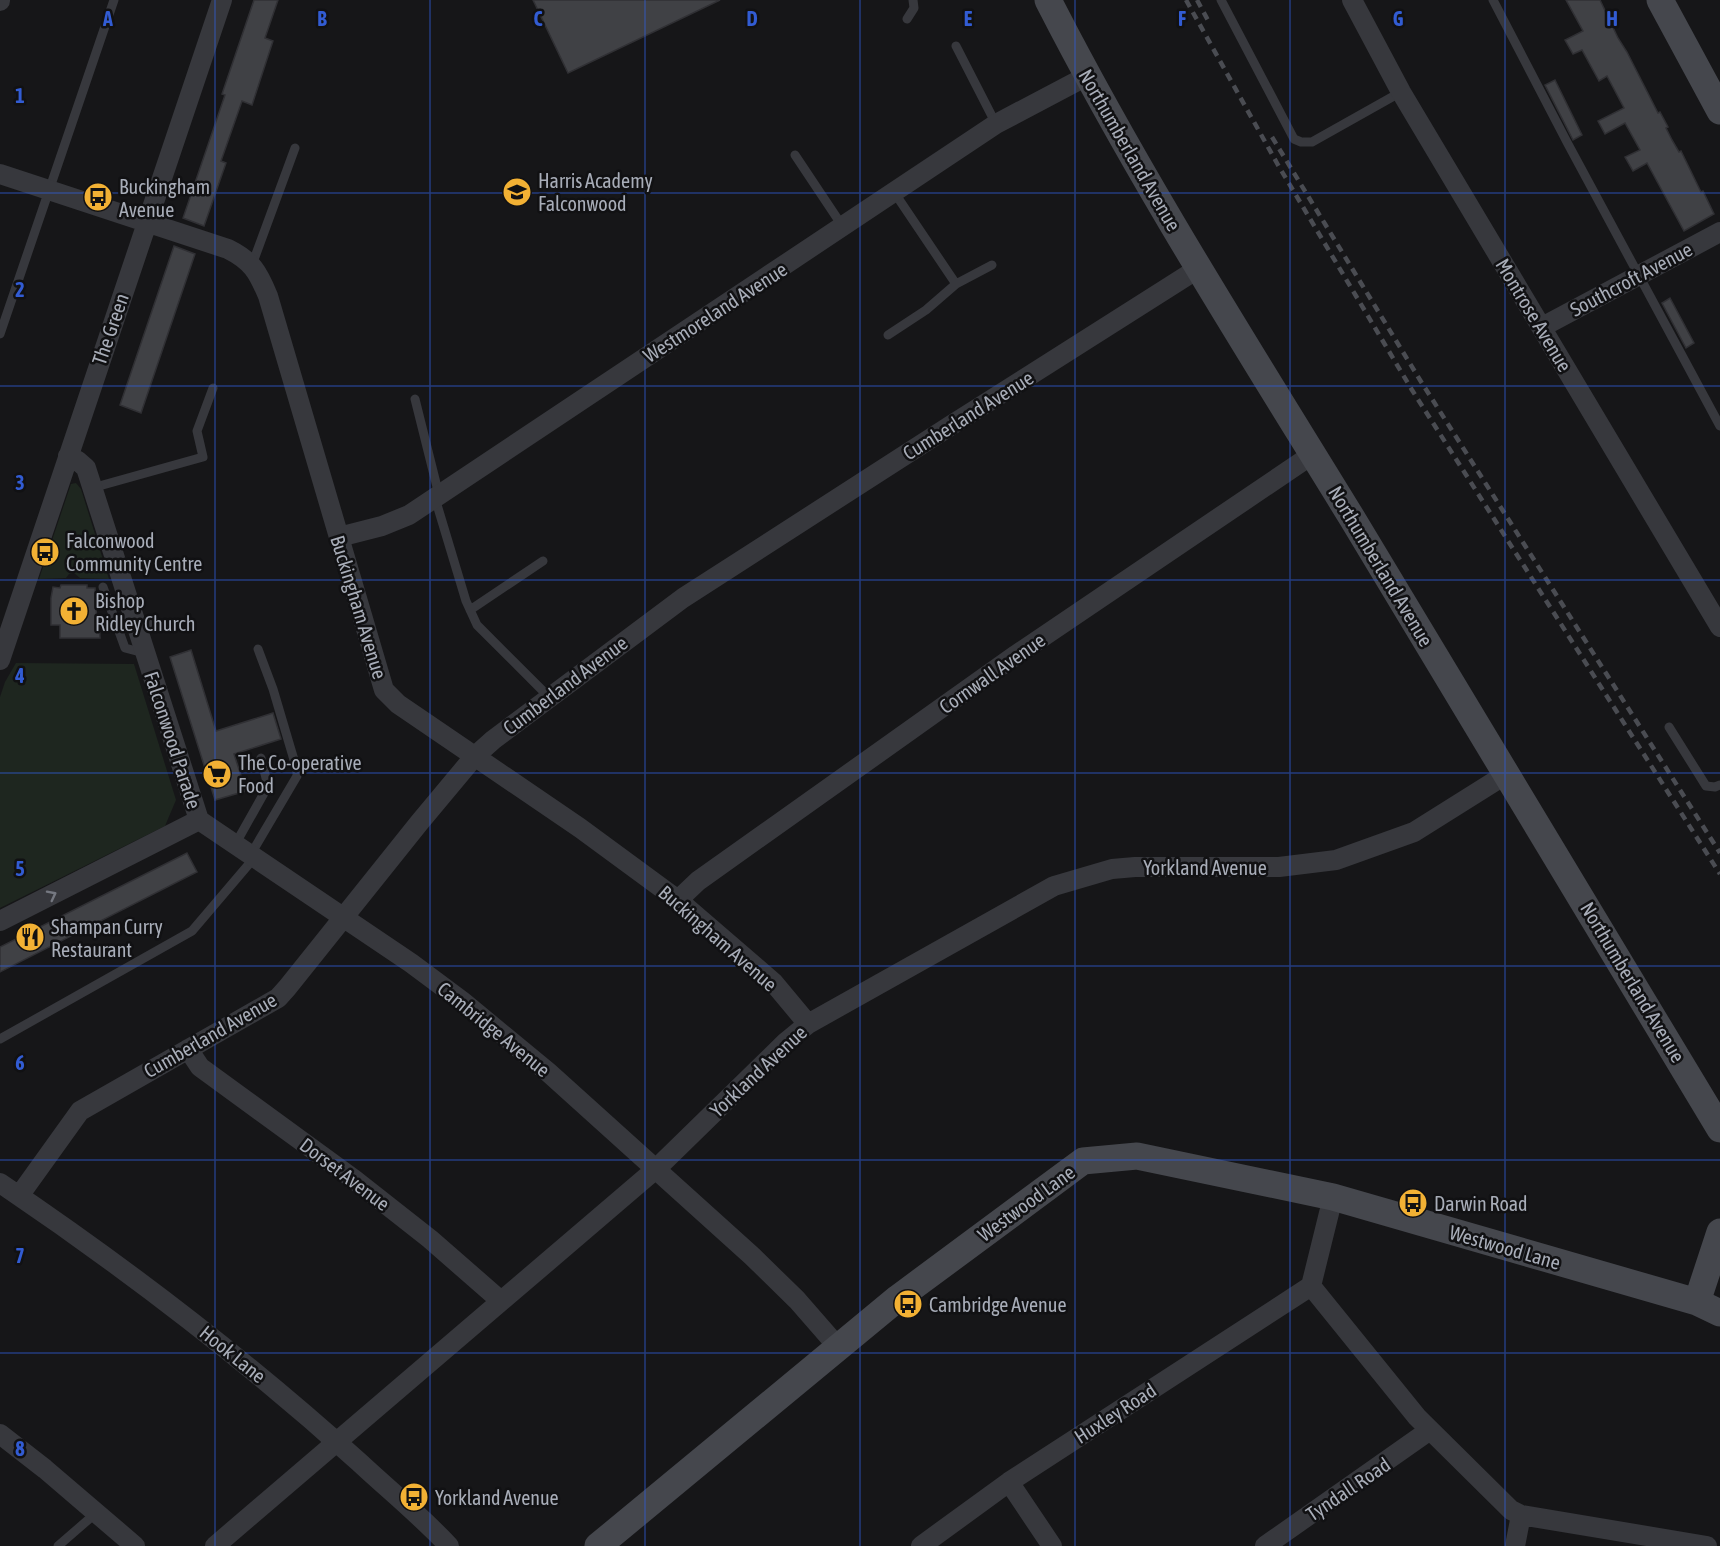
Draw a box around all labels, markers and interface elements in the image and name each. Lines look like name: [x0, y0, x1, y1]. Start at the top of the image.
text: A: [102, 7, 113, 30]
text: B: [317, 7, 327, 30]
text: C: [534, 7, 543, 30]
text: D: [746, 7, 758, 30]
text: E: [964, 7, 973, 30]
text: F: [1178, 7, 1186, 30]
text: G: [1393, 7, 1404, 30]
text: H: [1606, 7, 1618, 30]
street label: Northumberland Avenue: [1074, 65, 1186, 235]
text: 1: [15, 84, 25, 107]
place label: Harris Academy Falconwood: [538, 169, 653, 215]
place label: Buckingham Avenue: [119, 175, 210, 221]
school or university icon: Harris Academy Falconwood: [501, 176, 533, 208]
bus stop icon: Buckingham Avenue: [82, 181, 114, 213]
street label: Southcroft Avenue: [1566, 237, 1696, 321]
street label: Montrose Avenue: [1491, 254, 1577, 376]
street label: Westmoreland Avenue: [639, 257, 791, 367]
text: 2: [15, 278, 25, 301]
street label: The Green: [87, 290, 133, 368]
street label: Cumberland Avenue: [899, 366, 1037, 464]
text: 3: [15, 471, 25, 494]
street label: Northumberland Avenue: [1324, 482, 1438, 650]
place label: Falconwood Community Centre: [66, 529, 202, 575]
street label: Buckingham Avenue: [326, 532, 392, 682]
bus stop icon: Falconwood Community Centre: [29, 536, 61, 568]
place label: Bishop Ridley Church: [95, 589, 195, 635]
church icon: Bishop Ridley Church: [58, 595, 90, 627]
street label: Cornwall Avenue: [935, 628, 1049, 718]
street label: Cumberland Avenue: [498, 631, 632, 739]
text: 4: [14, 664, 25, 687]
street label: Falconwood Parade: [140, 668, 206, 812]
place label: The Co-operative Food: [238, 751, 362, 797]
supermarket icon: The Co-operative Food: [201, 758, 233, 790]
street label: Yorkland Avenue: [1143, 856, 1267, 879]
text: 5: [15, 857, 25, 880]
street label: Buckingham Avenue: [654, 880, 782, 996]
one-way arrow: [46, 890, 57, 902]
street label: Northumberland Avenue: [1576, 898, 1690, 1066]
place label: Shampan Curry Restaurant: [51, 915, 163, 961]
restaurant icon: Shampan Curry Restaurant: [14, 921, 46, 953]
street label: Cambridge Avenue: [433, 977, 555, 1081]
street label: Cumberland Avenue: [140, 988, 280, 1082]
street label: Yorkland Avenue: [705, 1020, 811, 1122]
text: 6: [15, 1051, 25, 1074]
street label: Dorset Avenue: [296, 1133, 394, 1215]
street label: Westwood Lane: [973, 1160, 1079, 1246]
bus stop icon: Darwin Road: [1397, 1187, 1429, 1219]
place label: Darwin Road: [1434, 1192, 1528, 1215]
street label: Westwood Lane: [1447, 1220, 1563, 1274]
text: 7: [15, 1244, 25, 1267]
bus stop icon: Cambridge Avenue: [892, 1288, 924, 1320]
place label: Cambridge Avenue: [929, 1293, 1067, 1316]
street label: Hook Lane: [196, 1321, 270, 1387]
street label: Huxley Road: [1070, 1378, 1160, 1448]
text: 8: [15, 1437, 25, 1460]
street label: Tyndall Road: [1302, 1453, 1394, 1525]
bus stop icon: Yorkland Avenue: [398, 1481, 430, 1513]
place label: Yorkland Avenue: [435, 1486, 559, 1509]

